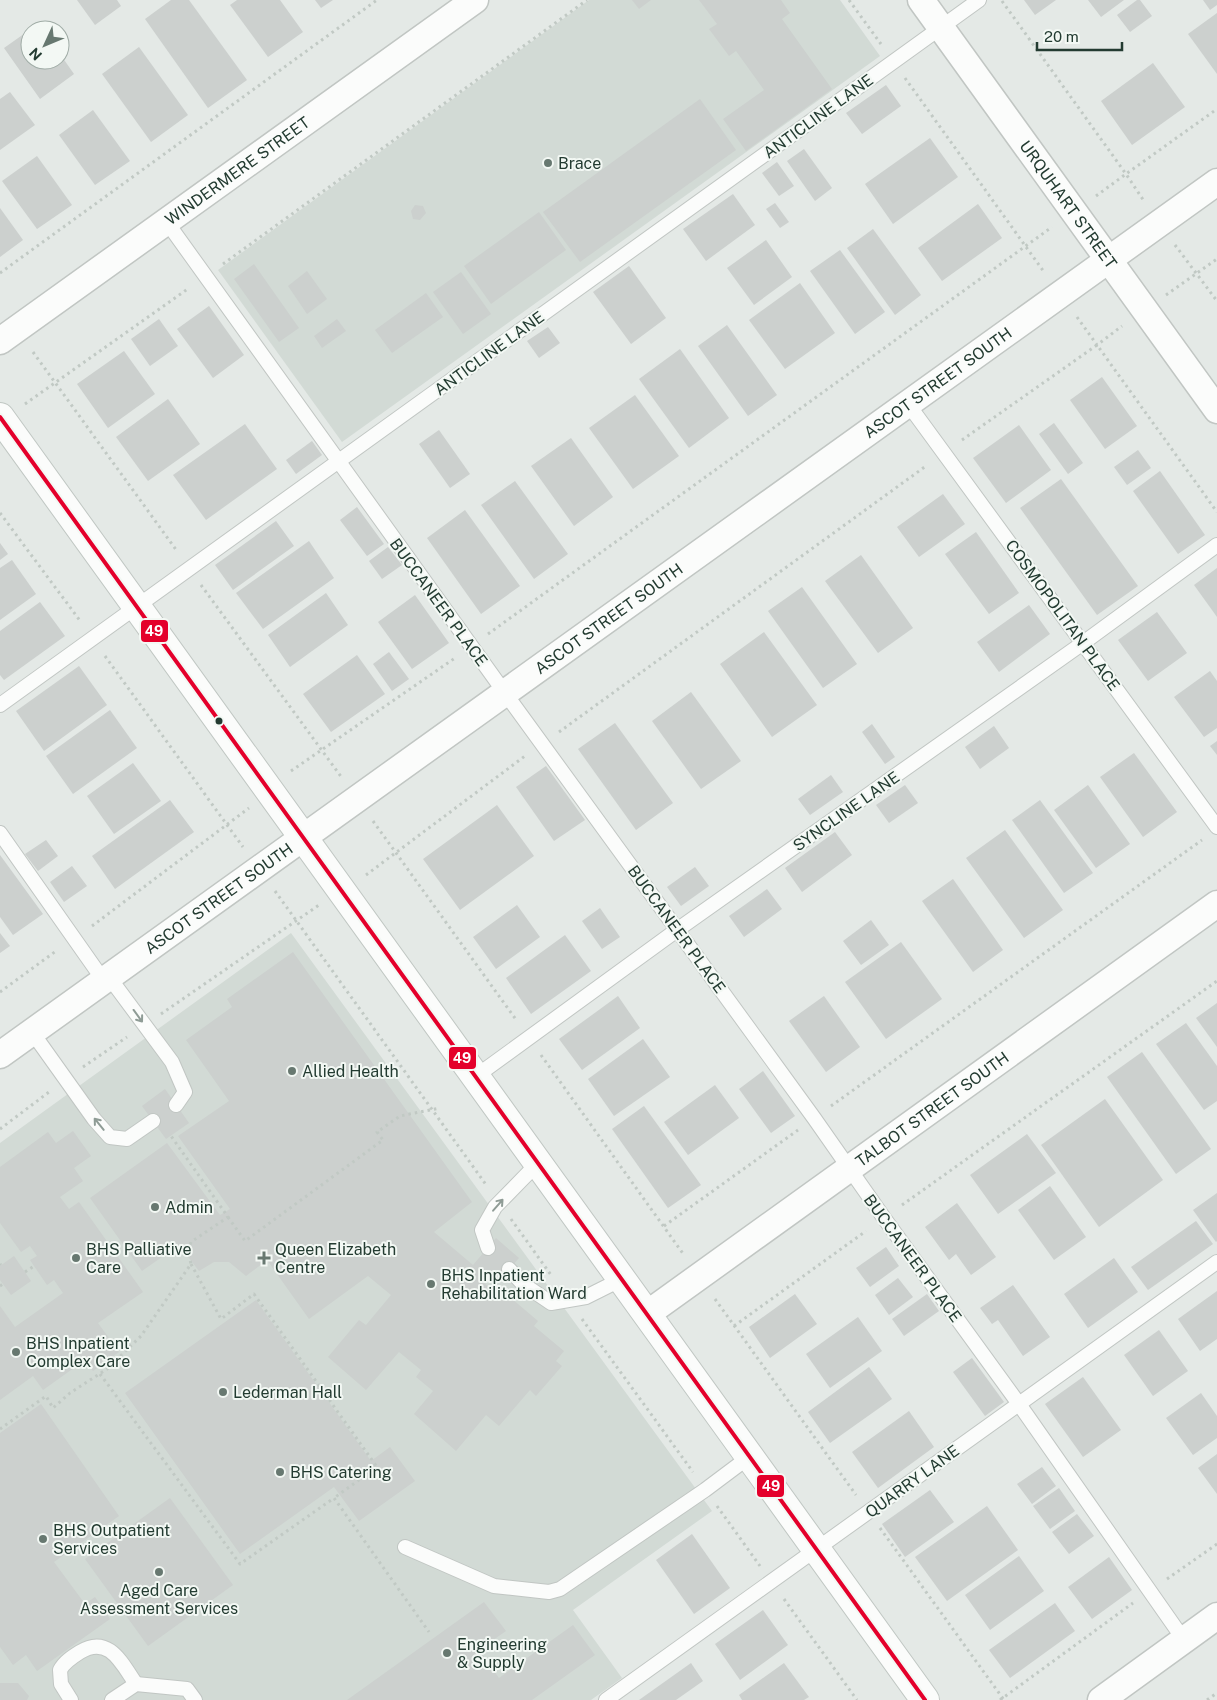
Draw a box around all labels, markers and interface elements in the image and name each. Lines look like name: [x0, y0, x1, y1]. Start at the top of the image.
north arrow: [20, 20, 70, 70]
scale bar: [1037, 20, 1122, 52]
text: 20 m: [1044, 28, 1079, 45]
text: N: [26, 45, 45, 64]
street label: ANTICLINE LANE: [760, 70, 877, 163]
street label: WINDERMERE STREET: [162, 113, 314, 229]
street label: URQUHART STREET: [1016, 137, 1121, 273]
place label: Brace: [558, 154, 601, 173]
marker: Brace: [542, 157, 554, 169]
street label: ANTICLINE LANE: [431, 307, 548, 400]
street label: ASCOT STREET SOUTH: [860, 323, 1016, 442]
street label: BUCCANEER PLACE: [386, 535, 491, 670]
street label: COSMOPOLITAN PLACE: [1001, 536, 1124, 694]
street label: ASCOT STREET SOUTH: [531, 559, 687, 678]
line badge: 49: [140, 619, 169, 643]
text: 49: [145, 623, 163, 639]
unlabelled marker: [214, 716, 224, 726]
street label: SYNCLINE LANE: [789, 768, 903, 855]
street label: ASCOT STREET SOUTH: [141, 839, 296, 958]
street label: BUCCANEER PLACE: [624, 862, 729, 997]
one-way arrow: [133, 1009, 143, 1023]
line badge: 49: [448, 1046, 477, 1070]
street label: TALBOT STREET SOUTH: [852, 1048, 1013, 1171]
text: 49: [453, 1050, 471, 1066]
place label: Allied Health: [302, 1062, 399, 1081]
marker: Allied Health: [286, 1065, 298, 1077]
one-way arrow: [93, 1118, 104, 1131]
street label: BUCCANEER PLACE: [860, 1191, 965, 1326]
place label: Admin: [165, 1198, 213, 1217]
one-way arrow: [492, 1199, 504, 1212]
marker: Admin: [149, 1201, 161, 1213]
place label: BHS Palliative Care: [86, 1240, 192, 1277]
place label: Queen Elizabeth Centre: [275, 1240, 396, 1277]
marker: Queen Elizabeth Centre: [257, 1251, 271, 1265]
marker: BHS Palliative Care: [70, 1252, 82, 1264]
place label: BHS Inpatient Rehabilitation Ward: [441, 1266, 587, 1303]
marker: BHS Inpatient Rehabilitation Ward: [425, 1278, 437, 1290]
place label: BHS Inpatient Complex Care: [26, 1334, 130, 1371]
marker: BHS Inpatient Complex Care: [10, 1346, 22, 1358]
place label: Lederman Hall: [233, 1383, 342, 1402]
marker: Lederman Hall: [217, 1386, 229, 1398]
street label: QUARRY LANE: [862, 1441, 963, 1522]
place label: BHS Catering: [290, 1463, 392, 1482]
marker: BHS Catering: [274, 1466, 286, 1478]
line badge: 49: [756, 1474, 785, 1498]
text: 49: [762, 1478, 780, 1494]
place label: BHS Outpatient Services: [53, 1521, 170, 1558]
marker: BHS Outpatient Services: [37, 1533, 49, 1545]
marker: Aged Care Assessment Services: [153, 1566, 165, 1578]
place label: Aged Care Assessment Services: [80, 1581, 238, 1618]
place label: Engineering & Supply: [457, 1635, 547, 1672]
marker: Engineering & Supply: [441, 1647, 453, 1659]

